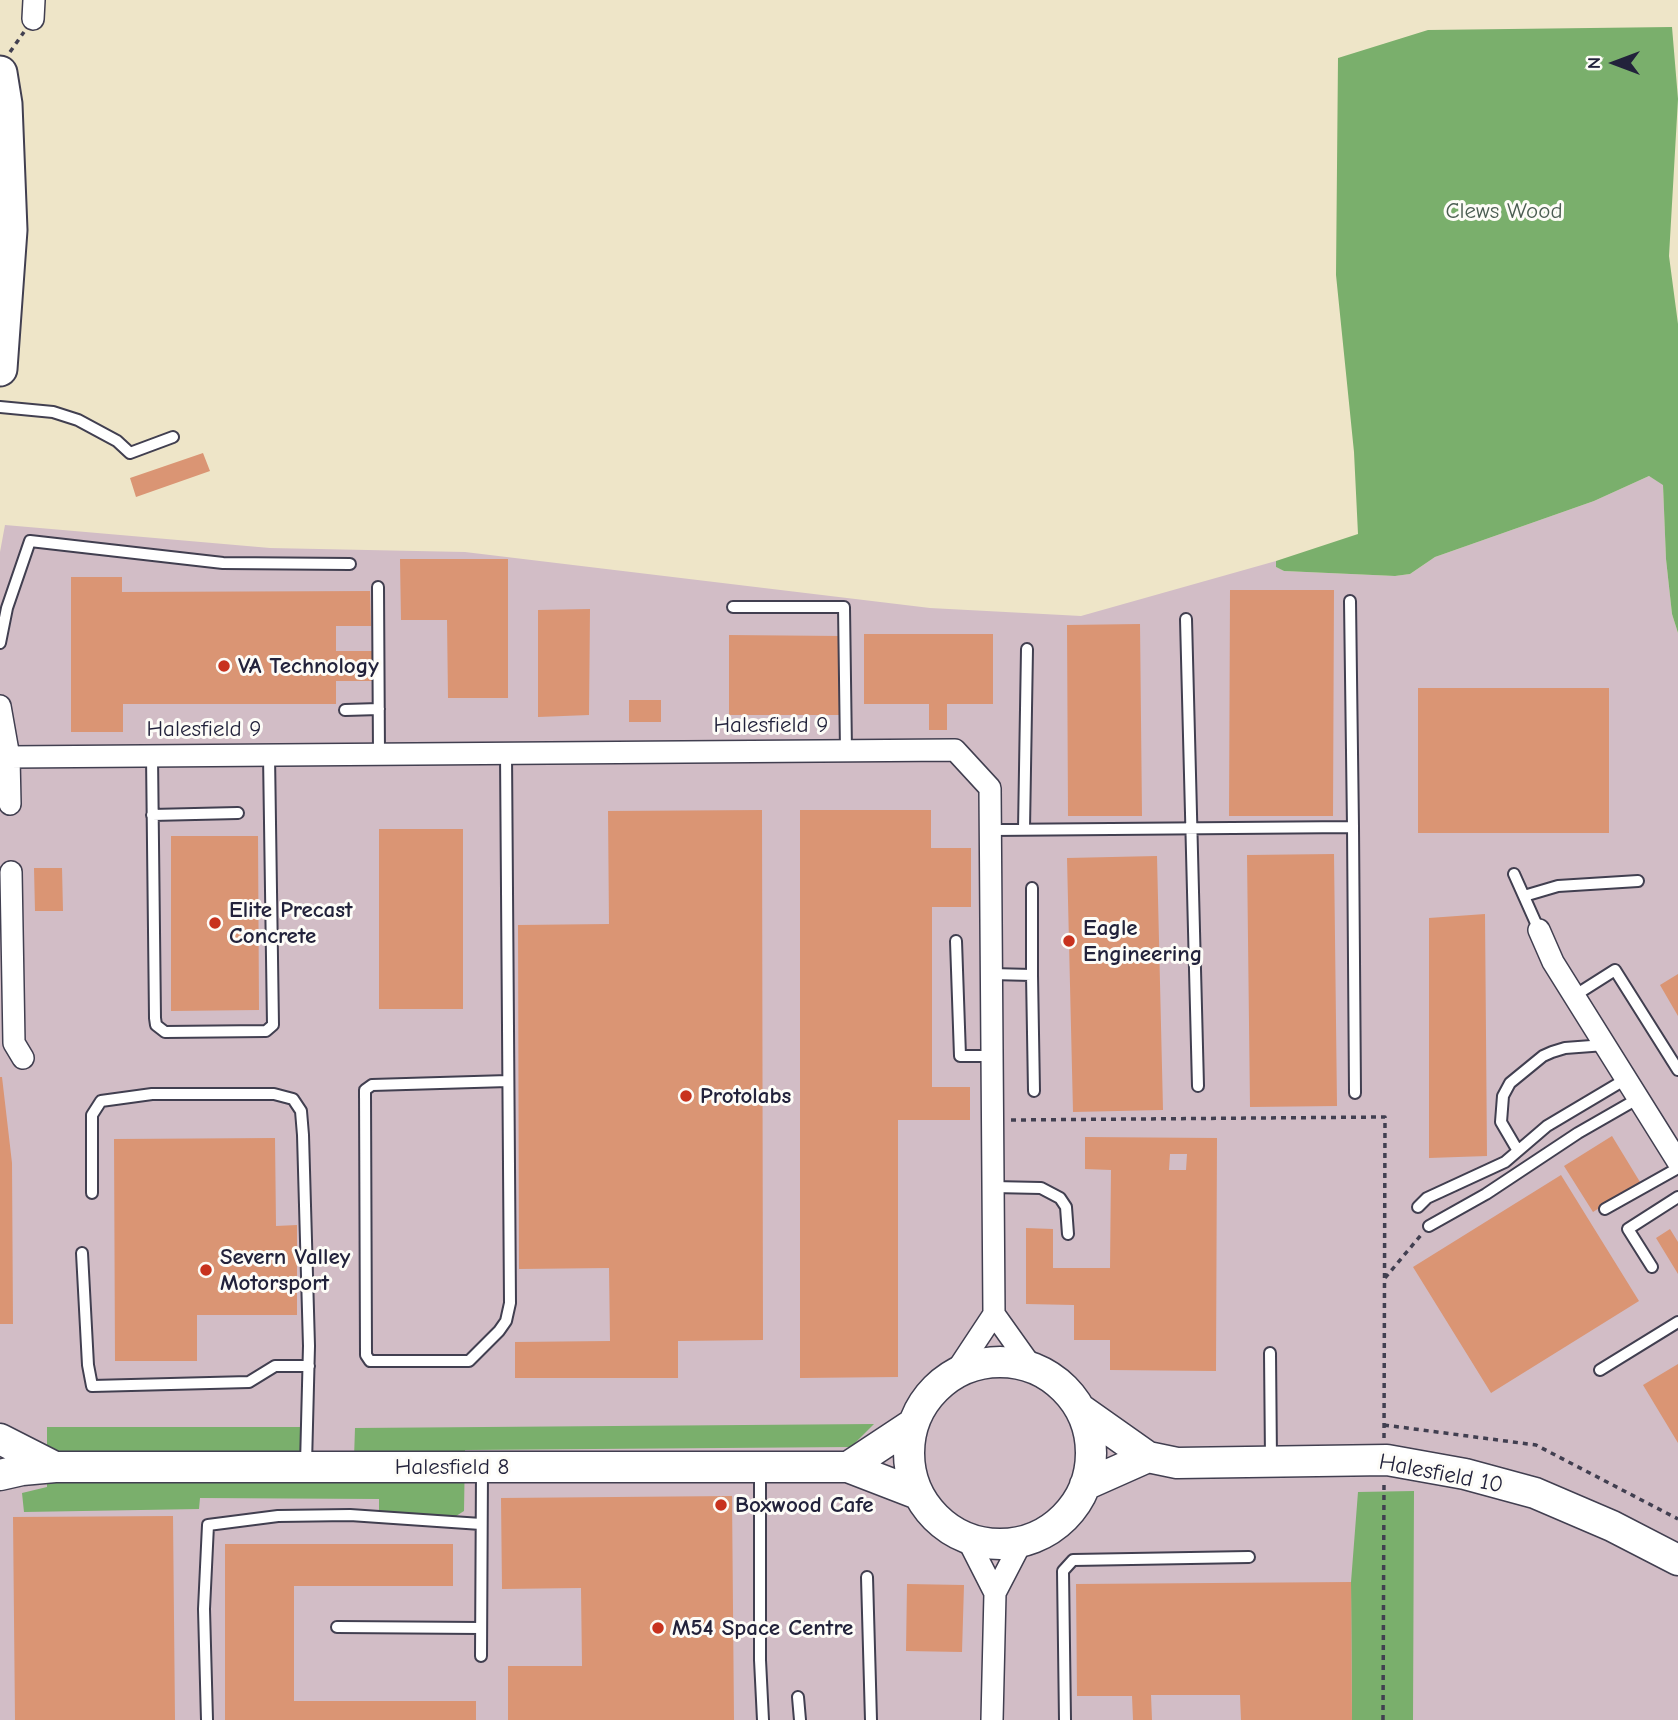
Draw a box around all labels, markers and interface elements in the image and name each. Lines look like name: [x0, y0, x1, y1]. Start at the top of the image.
north arrow: [1580, 28, 1650, 98]
text: N: [1583, 57, 1605, 69]
park label: Clews Wood: [1445, 197, 1563, 225]
place label: VA Technology: [238, 652, 379, 680]
marker: VA Technology: [216, 658, 232, 674]
street label: Halesfield 9: [713, 711, 829, 739]
street label: Halesfield 9: [146, 715, 262, 743]
place label: Elite Precast Concrete: [229, 896, 353, 950]
place label: Eagle Engineering: [1083, 914, 1202, 968]
marker: Elite Precast Concrete: [207, 915, 223, 931]
marker: Eagle Engineering: [1061, 933, 1077, 949]
place label: Protolabs: [700, 1082, 791, 1110]
marker: Protolabs: [678, 1088, 694, 1104]
place label: Severn Valley Motorsport: [220, 1243, 350, 1297]
marker: Severn Valley Motorsport: [198, 1262, 214, 1278]
street label: Halesfield 10: [1377, 1448, 1505, 1500]
street label: Halesfield 8: [395, 1453, 509, 1481]
place label: Boxwood Cafe: [735, 1491, 874, 1519]
marker: Boxwood Cafe: [713, 1497, 729, 1513]
place label: M54 Space Centre: [672, 1614, 853, 1642]
marker: M54 Space Centre: [650, 1620, 666, 1636]

